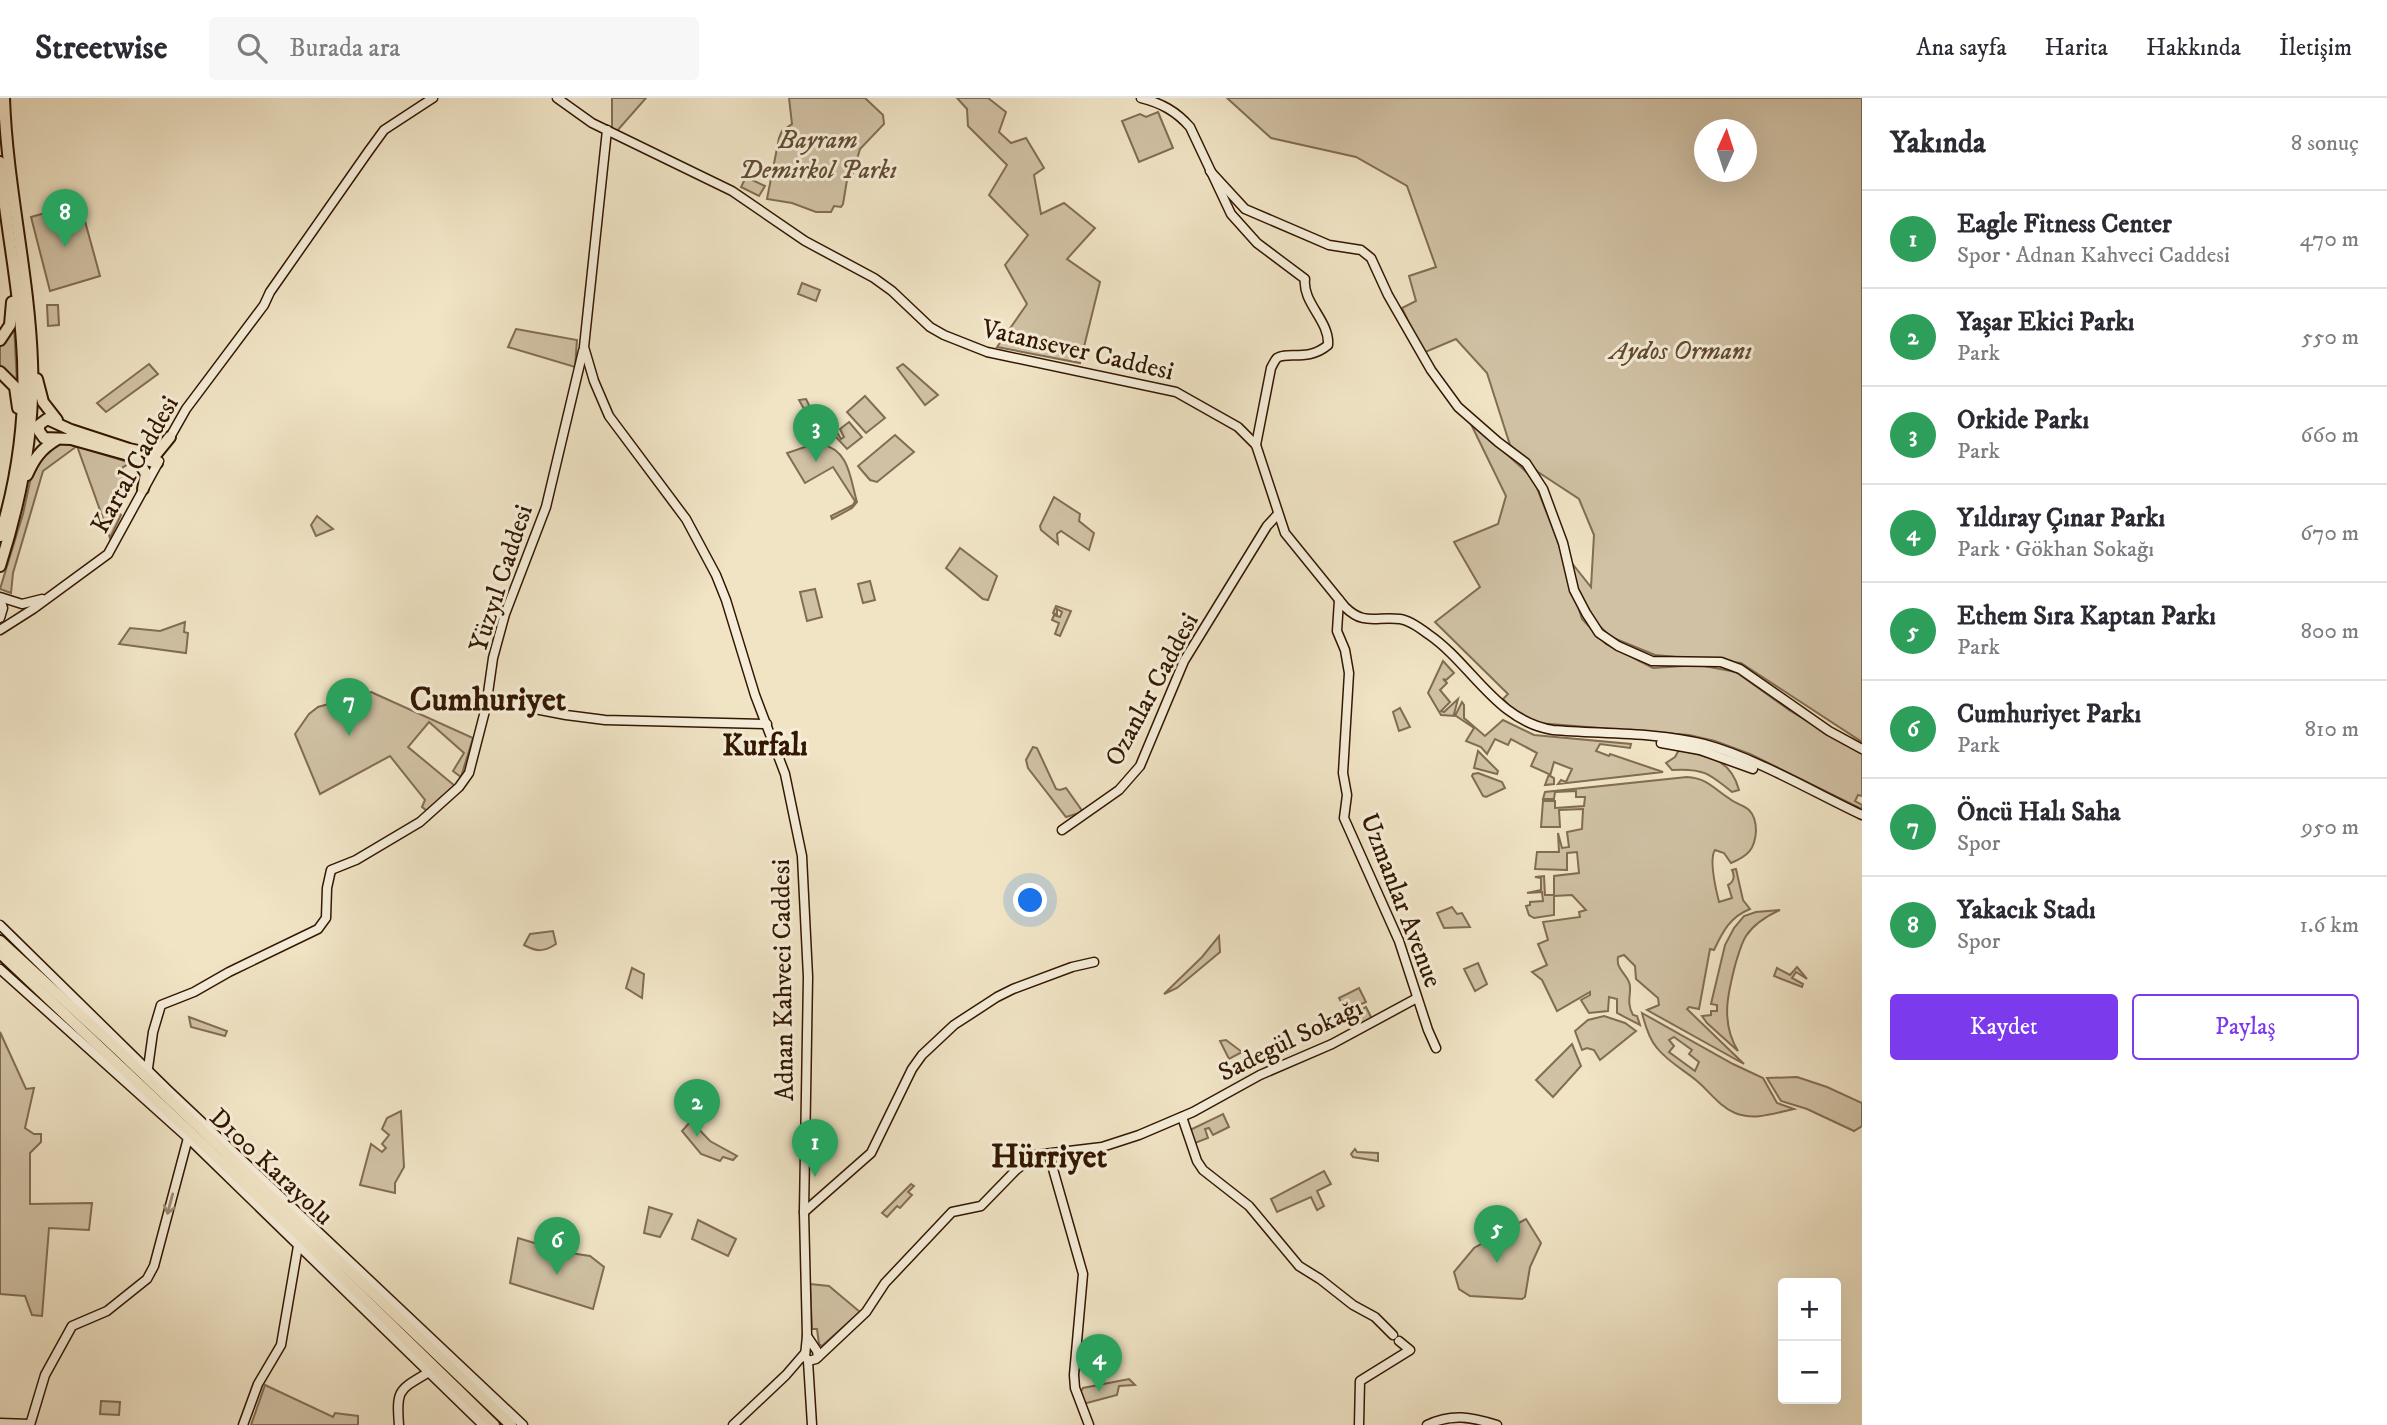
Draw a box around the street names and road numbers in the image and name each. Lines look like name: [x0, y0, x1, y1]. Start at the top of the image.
street label: Vatansever Caddesi: [977, 312, 1177, 389]
street label: Kartal Caddesi: [84, 390, 187, 539]
street label: Yüzyıl Caddesi: [462, 501, 541, 656]
street label: Ozanlar Caddesi: [1098, 607, 1207, 772]
street label: Uzmanlar Avenue: [1352, 809, 1449, 992]
street label: Adnan Kahveci Caddesi: [765, 859, 802, 1101]
street label: Sadegül Sokağı: [1213, 991, 1368, 1089]
street label: D100 Karayolu: [202, 1101, 340, 1233]

